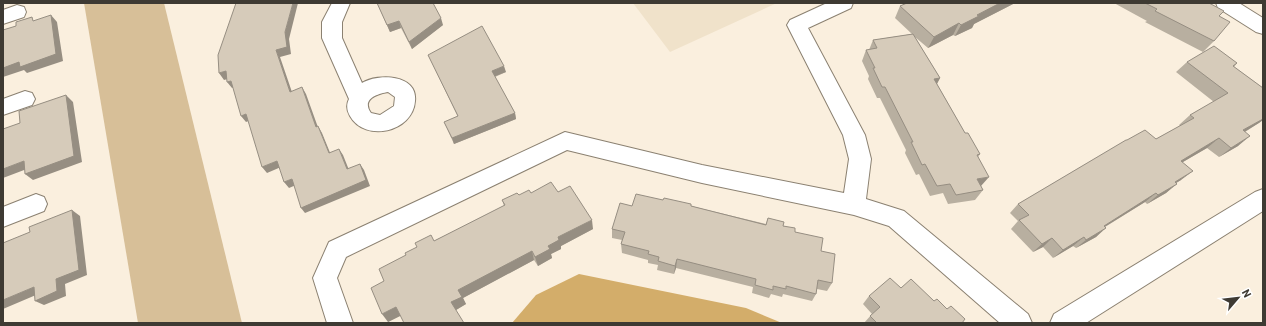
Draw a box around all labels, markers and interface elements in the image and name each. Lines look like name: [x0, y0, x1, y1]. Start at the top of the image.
north arrow: [1218, 278, 1258, 318]
text: N: [1240, 287, 1255, 299]

